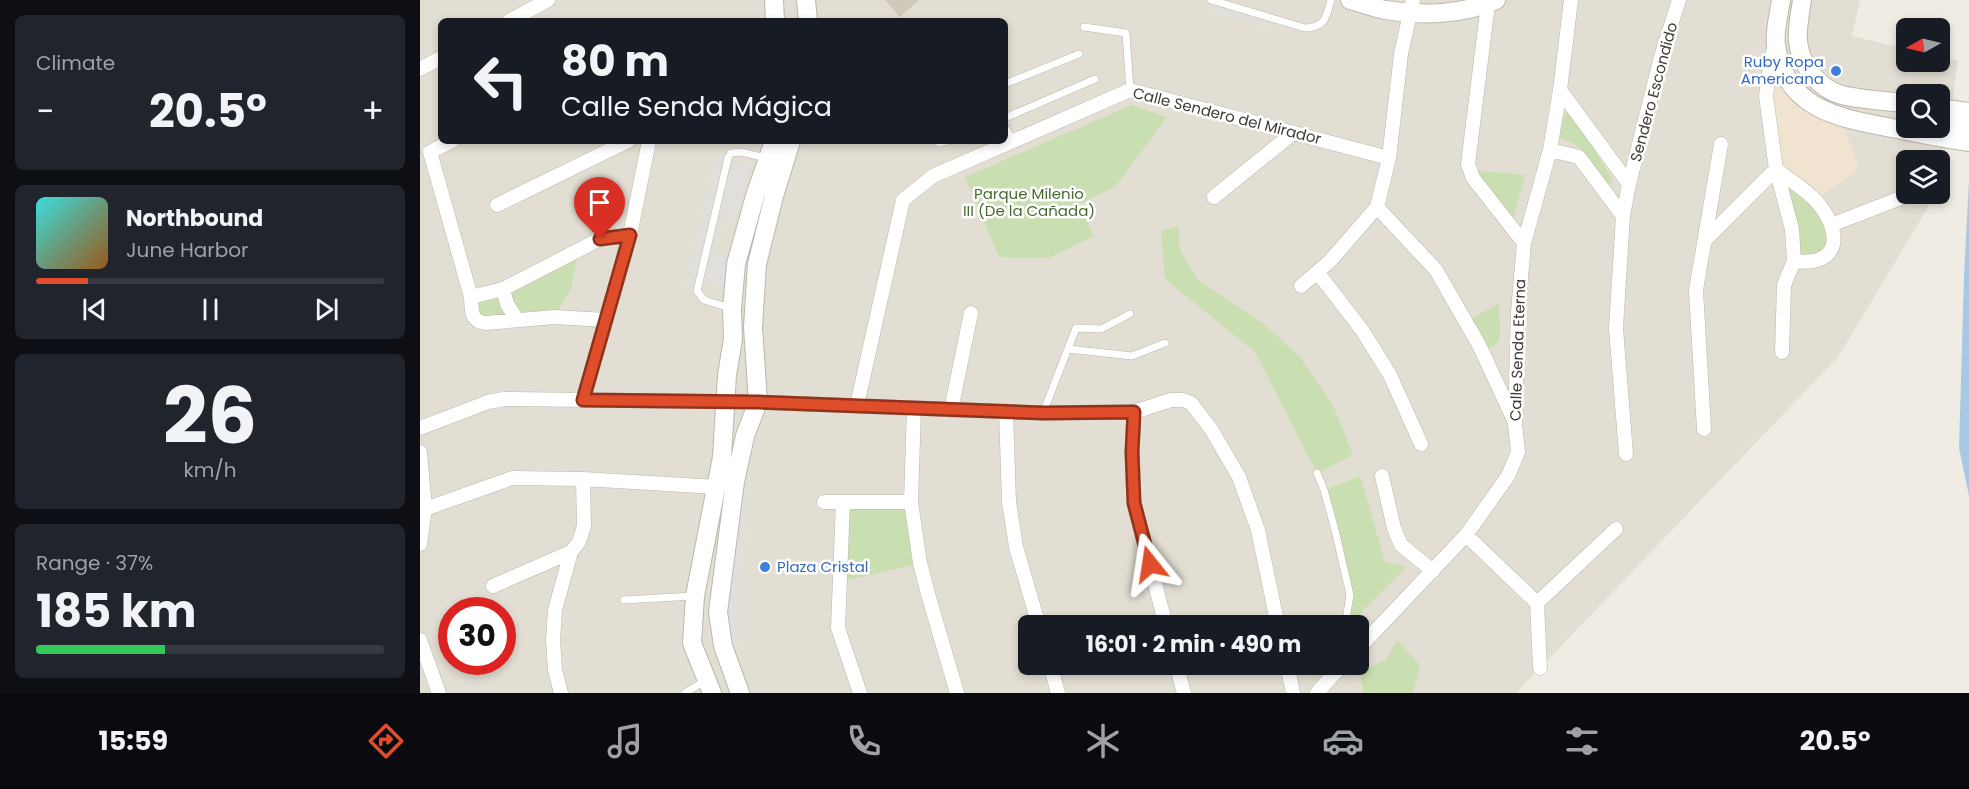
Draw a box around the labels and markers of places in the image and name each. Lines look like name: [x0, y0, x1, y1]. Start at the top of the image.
place label: Ruby Ropa Americana: [1741, 51, 1824, 89]
marker: Ruby Ropa Americana: [1829, 64, 1843, 78]
pin: [574, 177, 625, 239]
place label: Plaza Cristal: [777, 556, 868, 577]
marker: Plaza Cristal: [758, 560, 772, 574]

